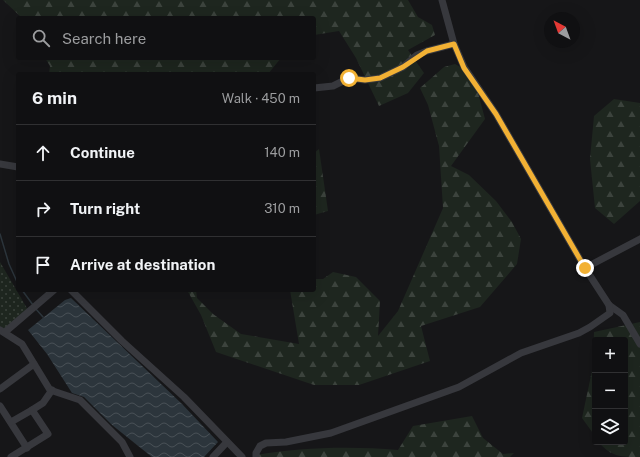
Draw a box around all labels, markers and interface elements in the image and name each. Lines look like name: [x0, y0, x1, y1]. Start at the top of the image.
north arrow: [544, 12, 580, 48]
search box: [16, 16, 316, 60]
icon: search: [30, 27, 52, 49]
text: Search here: [62, 30, 146, 47]
route start: [340, 69, 358, 87]
text: 6 min: [32, 88, 77, 108]
text: Walk · 450 m: [222, 91, 300, 106]
icon: ahead: [32, 142, 54, 164]
text: Continue: [70, 144, 135, 161]
text: 140 m: [264, 145, 300, 160]
icon: right: [32, 198, 54, 220]
text: Turn right: [70, 200, 140, 217]
text: 310 m: [264, 201, 300, 216]
icon: arrive: [32, 254, 54, 276]
text: Arrive at destination: [70, 256, 215, 273]
route end: [576, 259, 594, 277]
map controls: [592, 337, 628, 445]
button: +: [592, 337, 628, 373]
button: −: [592, 373, 628, 409]
button: layers: [592, 409, 628, 445]

